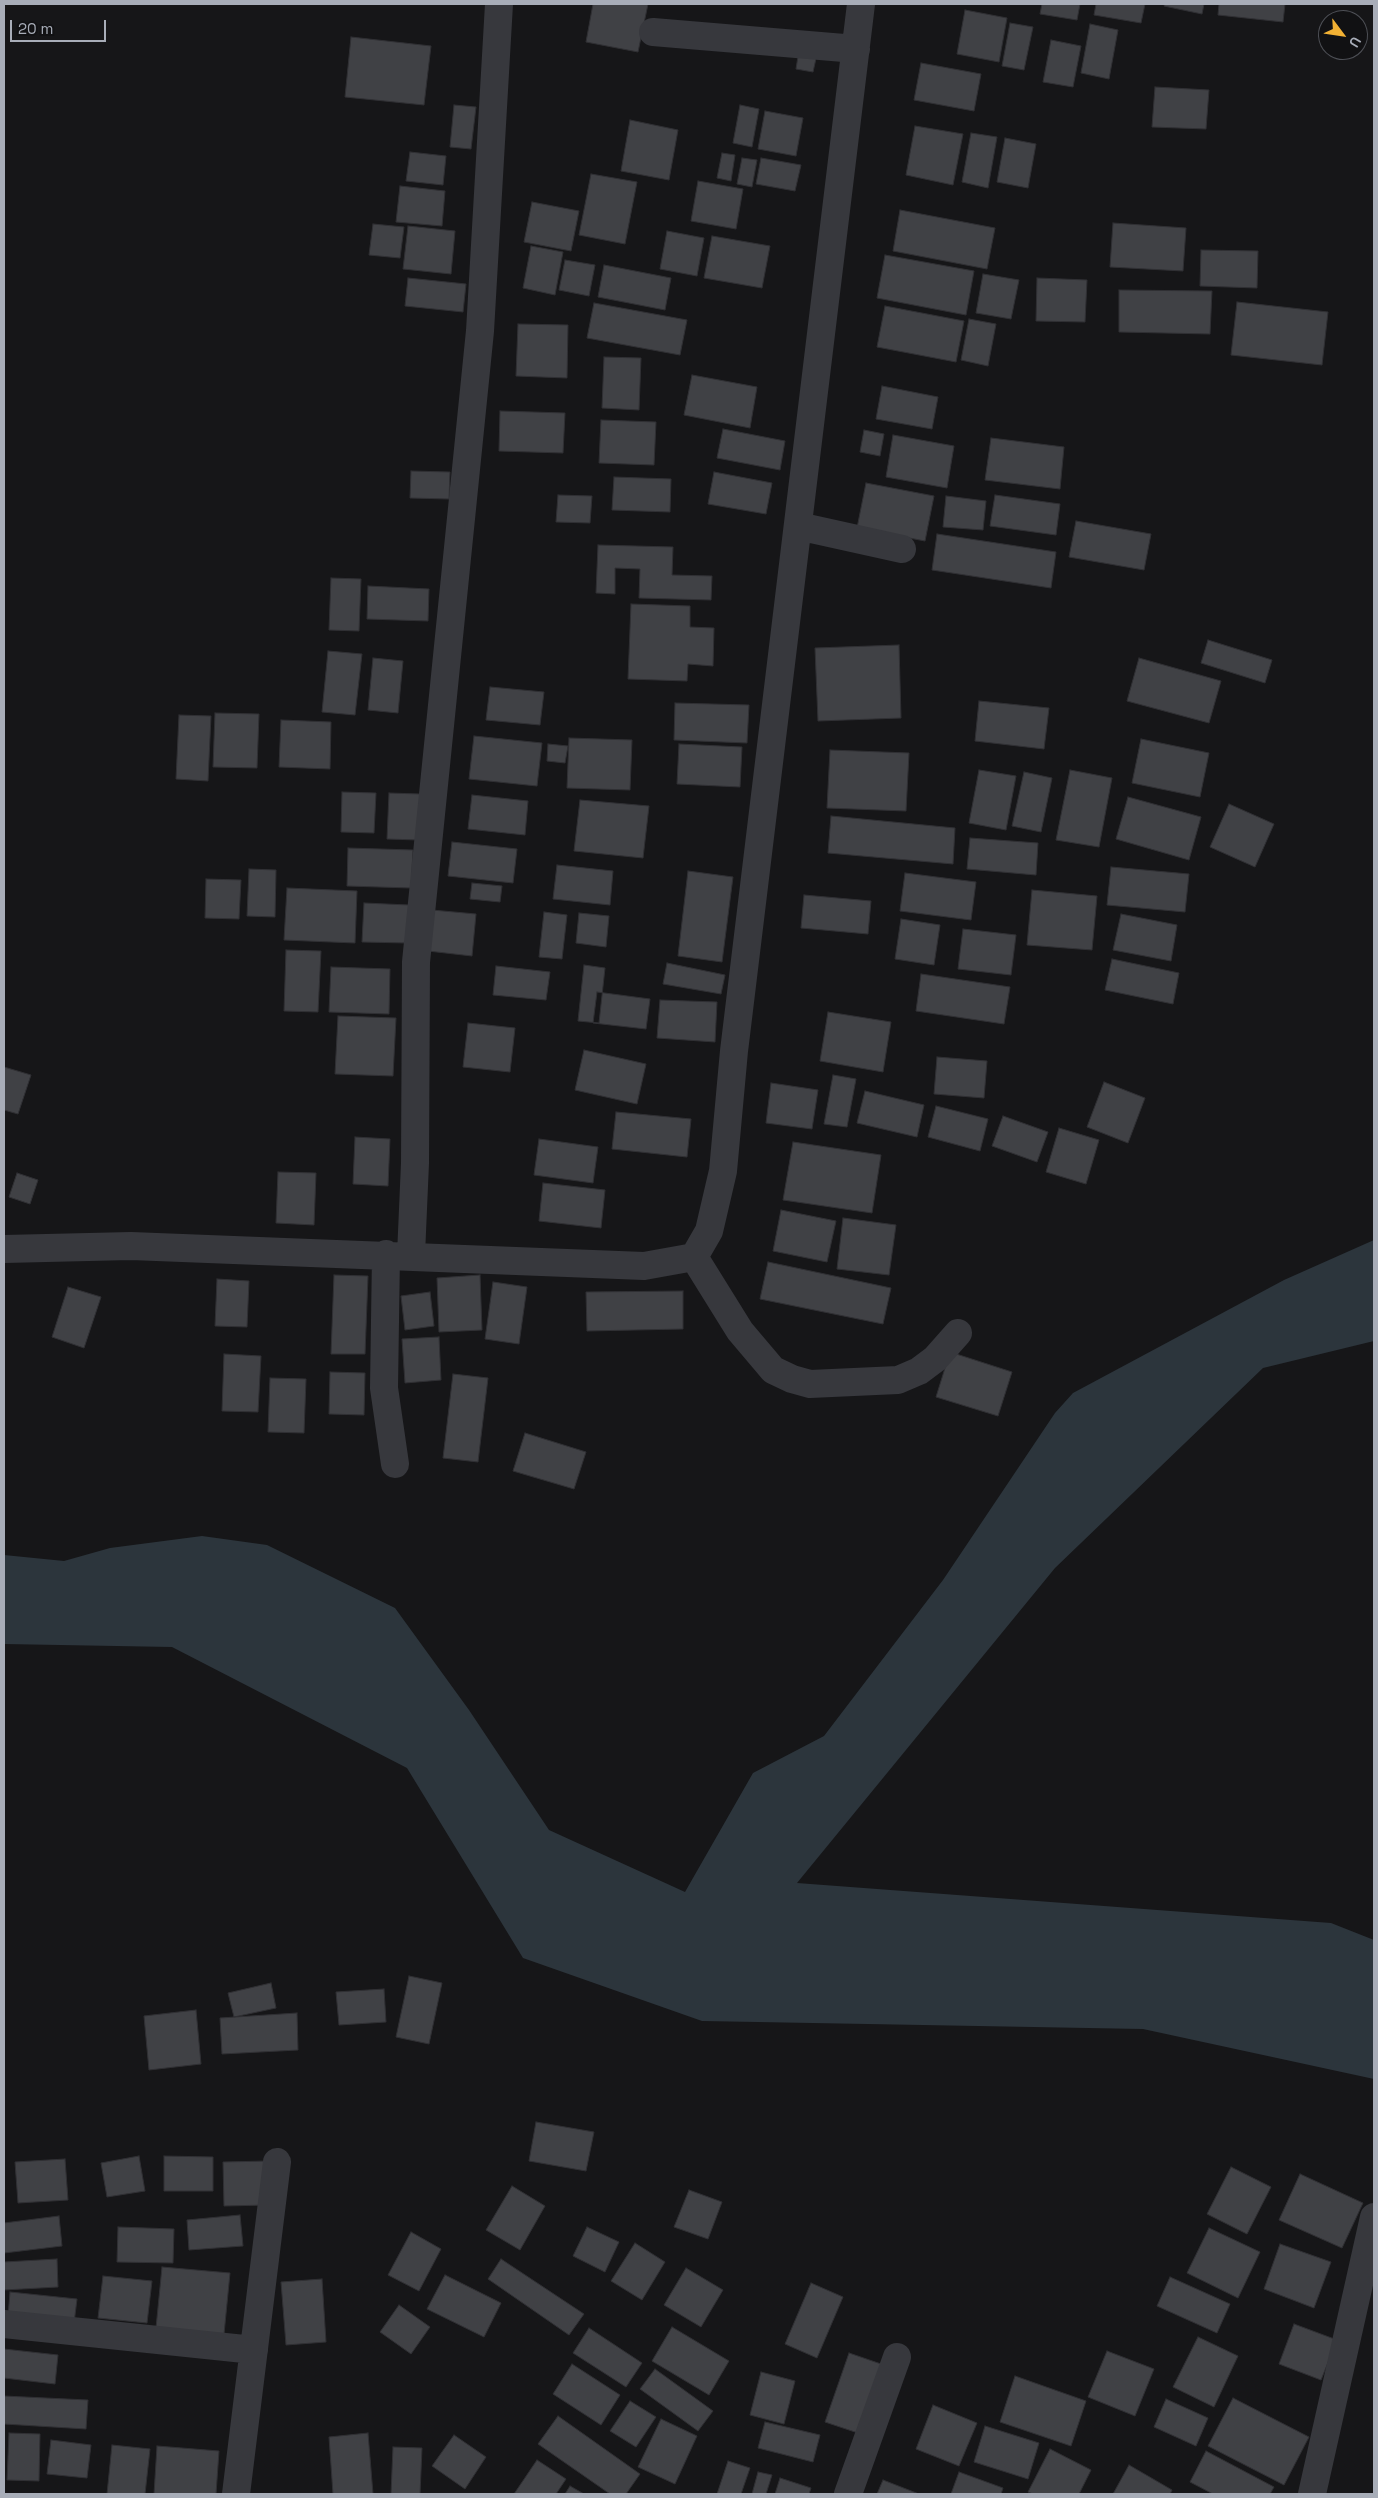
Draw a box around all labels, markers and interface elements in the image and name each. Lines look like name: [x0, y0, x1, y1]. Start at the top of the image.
scale bar: [12, 10, 109, 42]
north arrow: [1318, 10, 1368, 60]
text: 20 m: [18, 19, 53, 38]
text: U: [1345, 34, 1365, 51]

